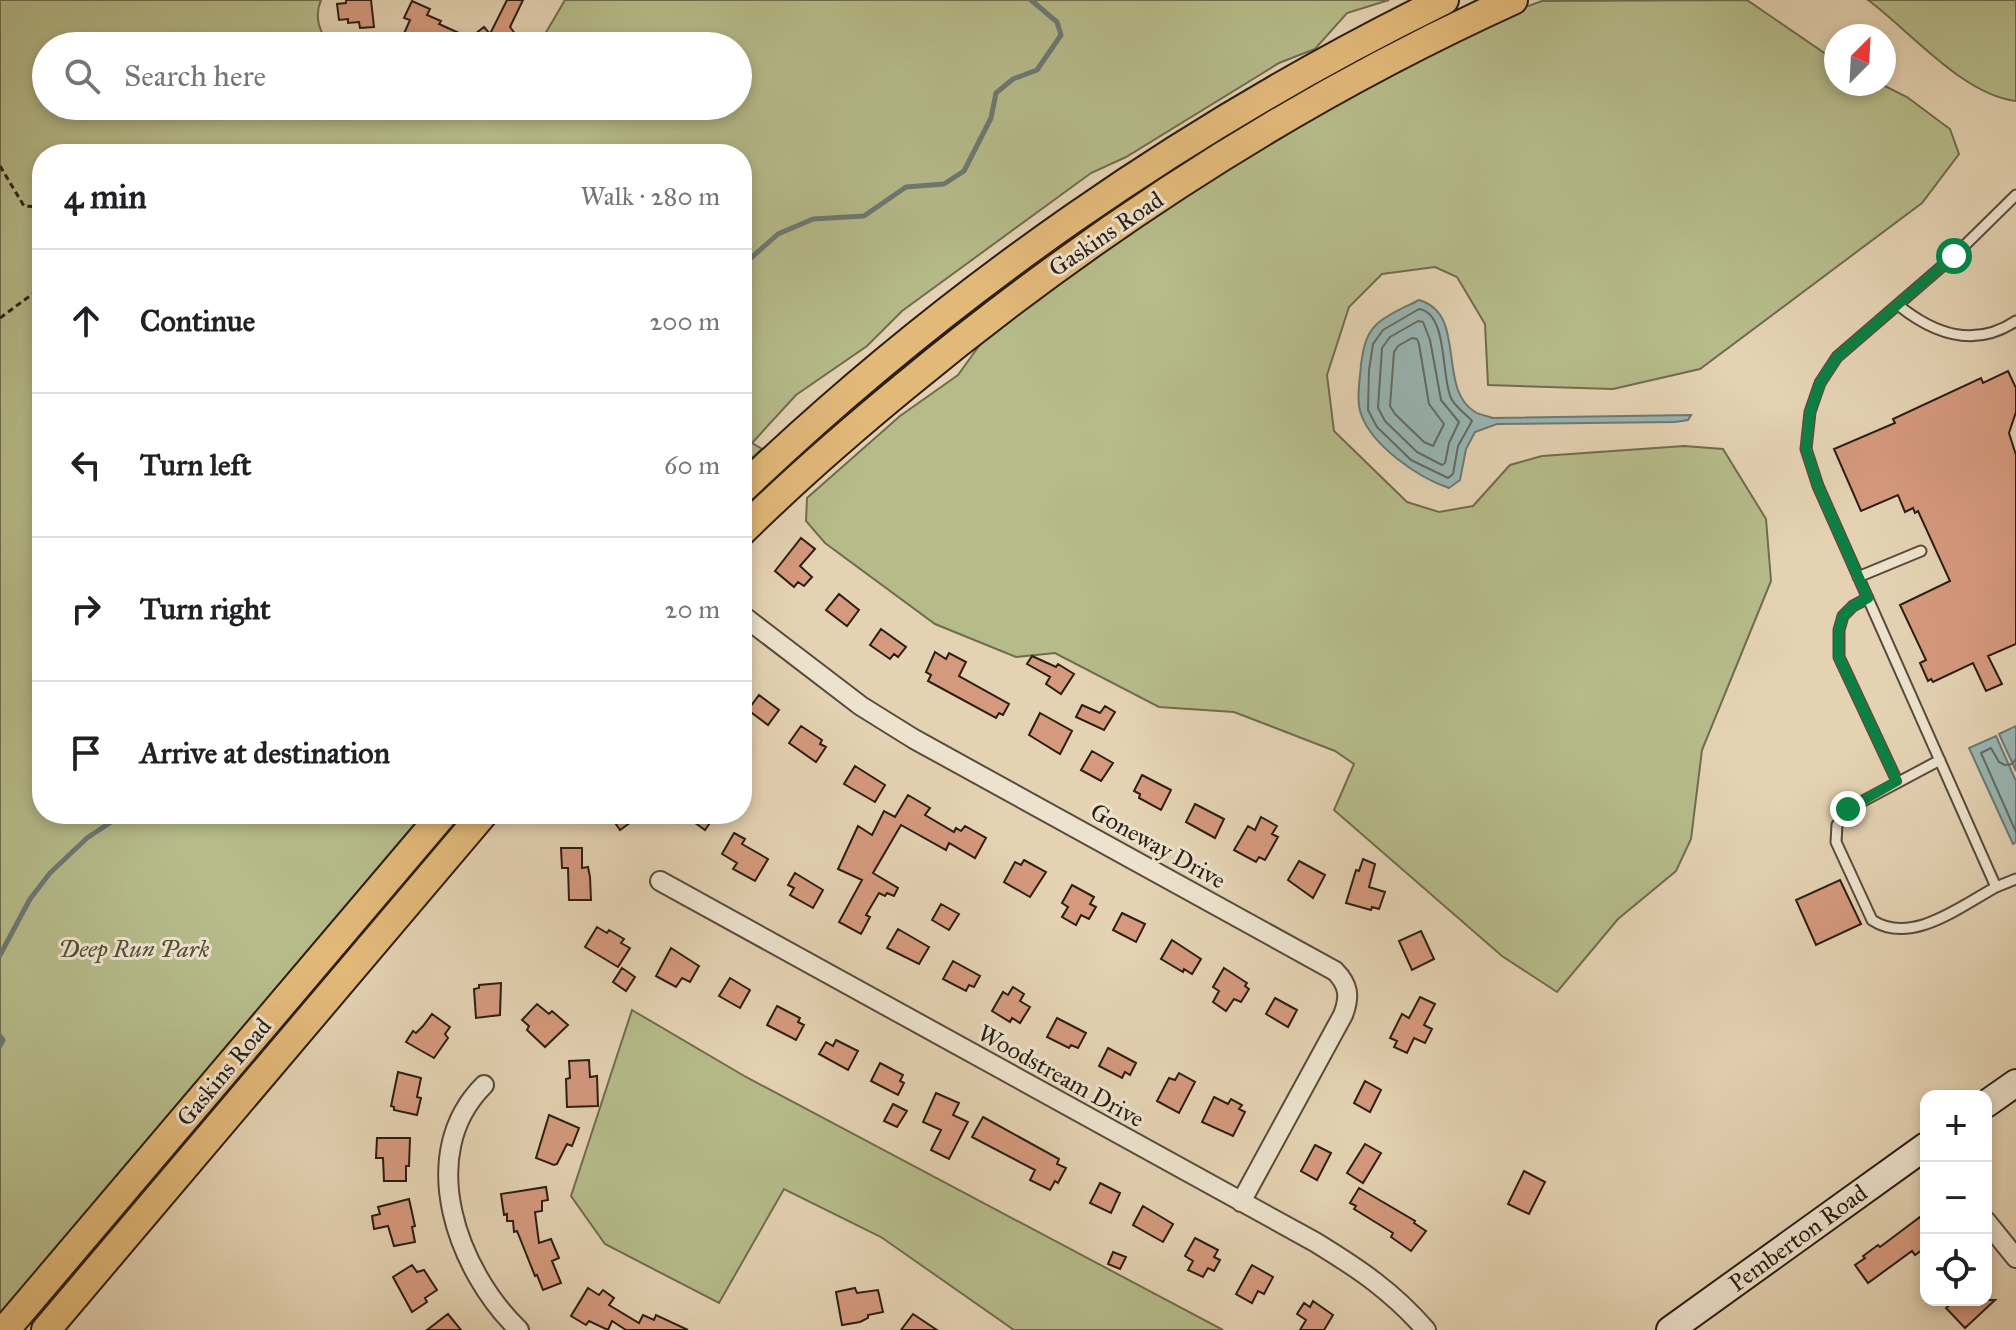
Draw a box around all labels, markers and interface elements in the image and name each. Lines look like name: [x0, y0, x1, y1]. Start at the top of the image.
north arrow: [1824, 24, 1896, 96]
search box: [32, 32, 752, 120]
icon: search: [60, 54, 104, 98]
text: Search here: [124, 58, 266, 94]
text: 4 min: [64, 176, 147, 217]
text: Walk · 280 m: [580, 180, 720, 212]
street label: Gaskins Road: [1043, 185, 1169, 283]
route start: [1936, 238, 1972, 274]
icon: ahead: [64, 299, 108, 343]
text: Continue: [140, 303, 255, 339]
text: 200 m: [649, 305, 720, 337]
icon: left: [64, 443, 108, 487]
text: Turn left: [140, 447, 251, 483]
text: 60 m: [664, 449, 720, 481]
icon: right: [64, 587, 108, 631]
text: Turn right: [140, 591, 271, 627]
text: 20 m: [665, 593, 720, 625]
icon: arrive: [64, 731, 108, 775]
text: Arrive at destination: [140, 735, 390, 771]
route end: [1830, 791, 1866, 827]
street label: Goneway Drive: [1085, 796, 1231, 896]
park label: Deep Run Park: [59, 934, 210, 964]
street label: Gaskins Road: [170, 1012, 278, 1132]
street label: Woodstream Drive: [973, 1018, 1149, 1134]
map controls: [1920, 1090, 1992, 1306]
button: +: [1920, 1090, 1992, 1162]
button: −: [1920, 1162, 1992, 1234]
street label: Pemberton Road: [1723, 1178, 1873, 1298]
button: locate: [1920, 1234, 1992, 1306]

